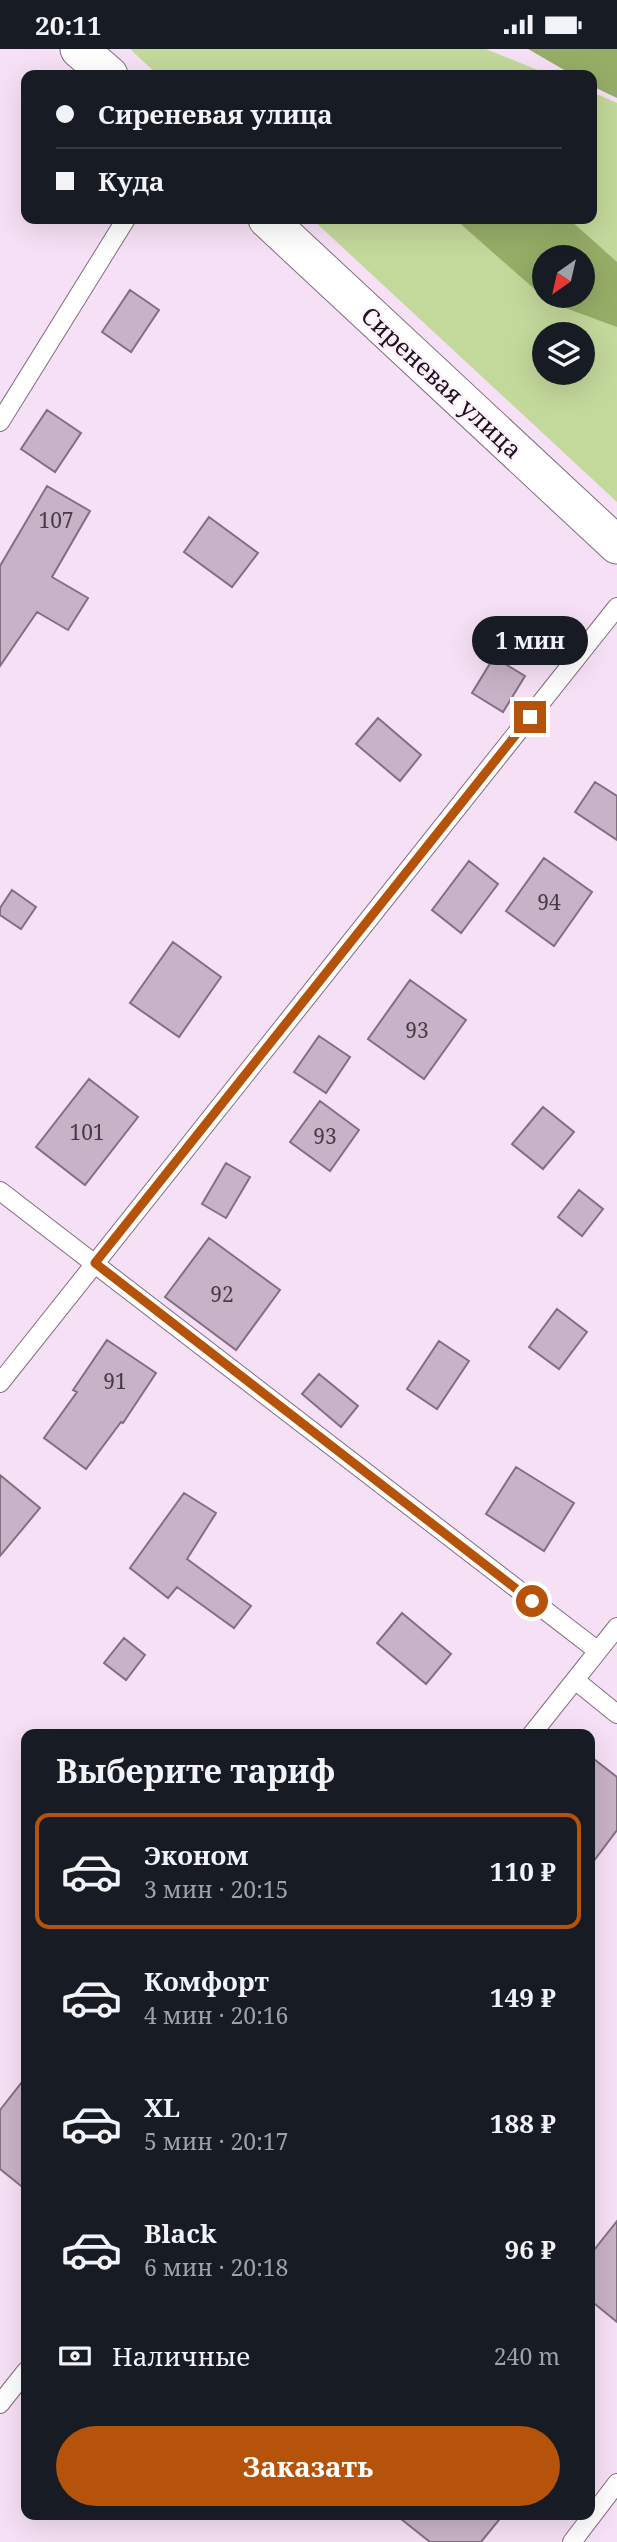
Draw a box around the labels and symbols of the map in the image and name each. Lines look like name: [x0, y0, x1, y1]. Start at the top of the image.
north arrow: [532, 245, 595, 308]
street label: Сиреневая улица: [354, 299, 530, 465]
house number: 107: [38, 506, 74, 534]
callout: 1 мин: [472, 615, 588, 665]
route end: [514, 701, 546, 733]
house number: 94: [537, 888, 561, 916]
house number: 93: [405, 1016, 429, 1044]
house number: 101: [69, 1118, 105, 1146]
house number: 93: [313, 1122, 337, 1150]
house number: 92: [210, 1280, 234, 1308]
house number: 91: [103, 1367, 127, 1395]
route start: [516, 1585, 548, 1617]

